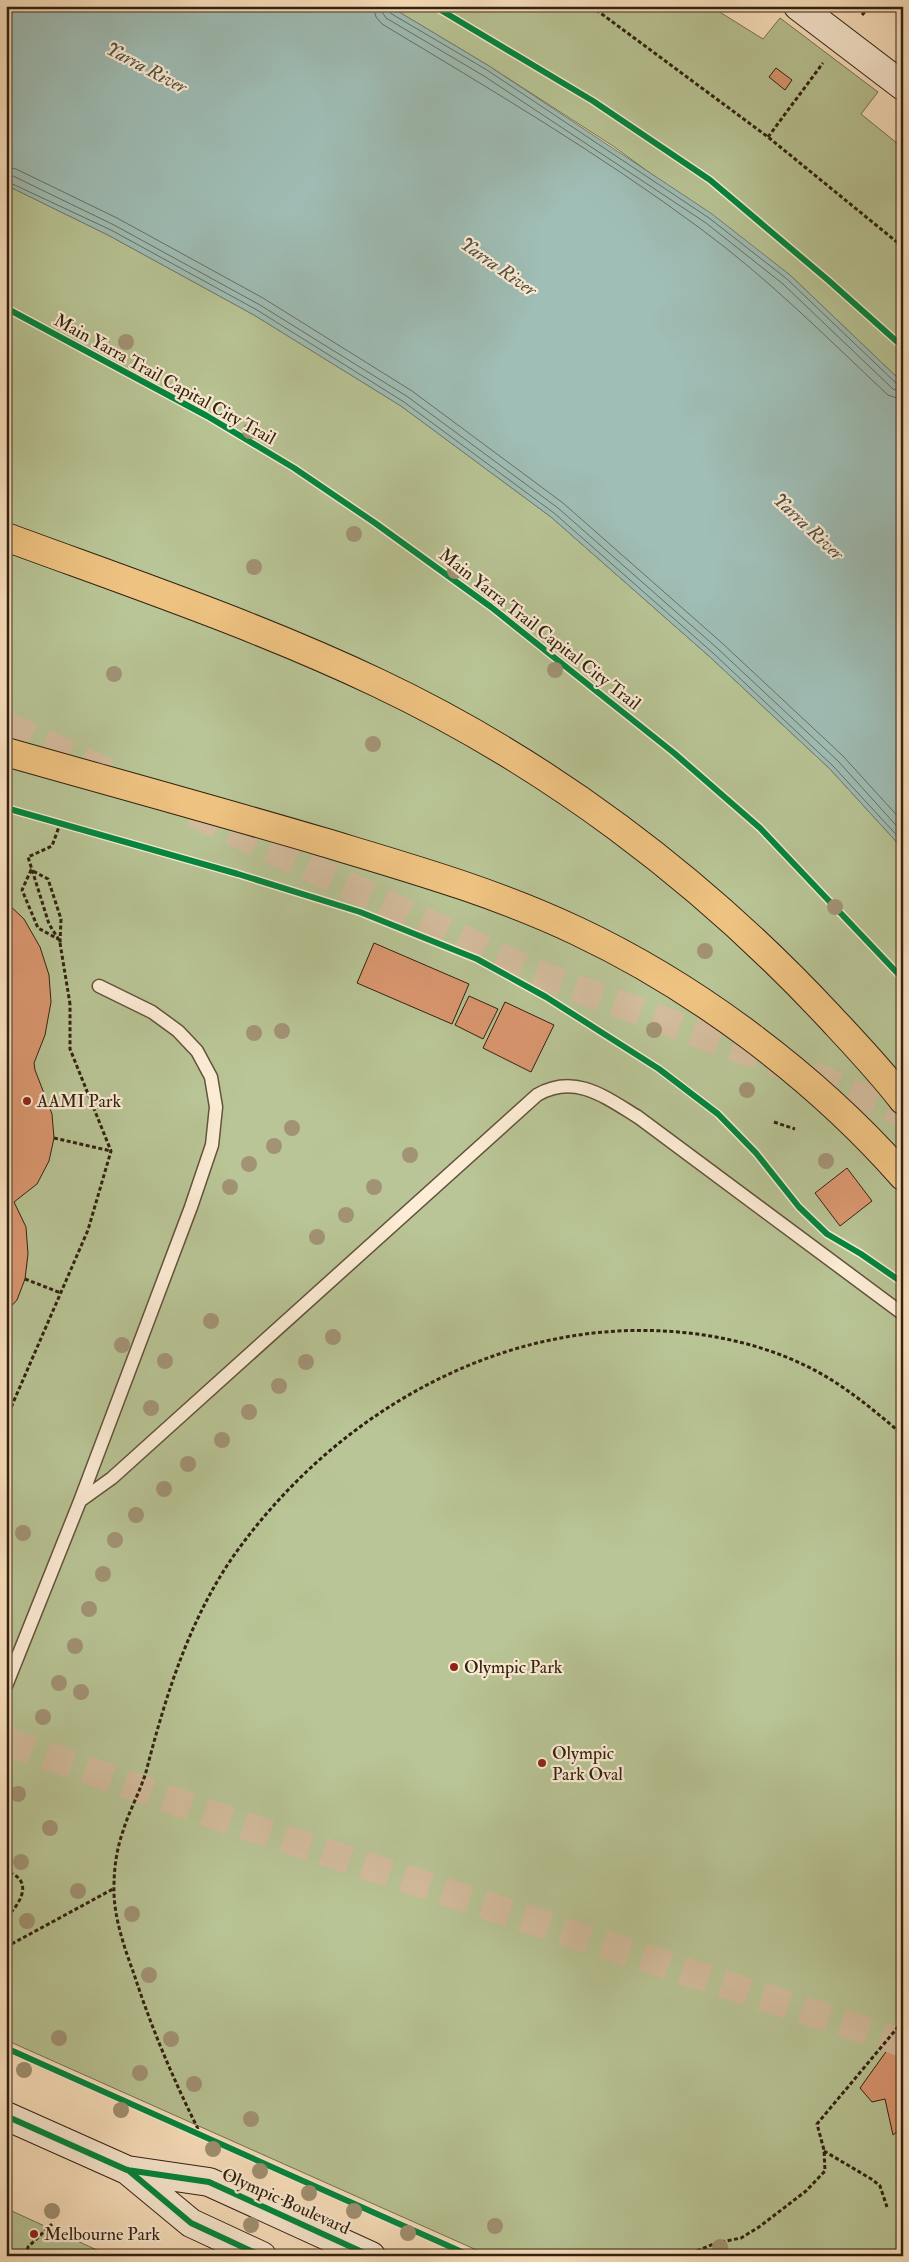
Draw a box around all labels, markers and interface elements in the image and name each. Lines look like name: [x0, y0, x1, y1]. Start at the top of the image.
water label: Yarra River: [102, 37, 192, 100]
water label: Yarra River: [455, 232, 542, 302]
street label: Main Yarra Trail Capital City Trail: [50, 309, 280, 450]
water label: Yarra River: [768, 488, 849, 566]
street label: Main Yarra Trail Capital City Trail: [434, 543, 646, 716]
place label: AAMI Park: [36, 1090, 121, 1113]
marker: AAMI Park: [21, 1095, 33, 1107]
place label: Olympic Park: [464, 1656, 563, 1679]
marker: Olympic Park: [448, 1661, 460, 1673]
place label: Olympic Park Oval: [552, 1742, 623, 1786]
marker: Olympic Park Oval: [536, 1757, 548, 1769]
street label: Olympic Boulevard: [218, 2163, 354, 2240]
place label: Melbourne Park: [44, 2223, 160, 2246]
marker: Melbourne Park: [28, 2228, 40, 2240]

